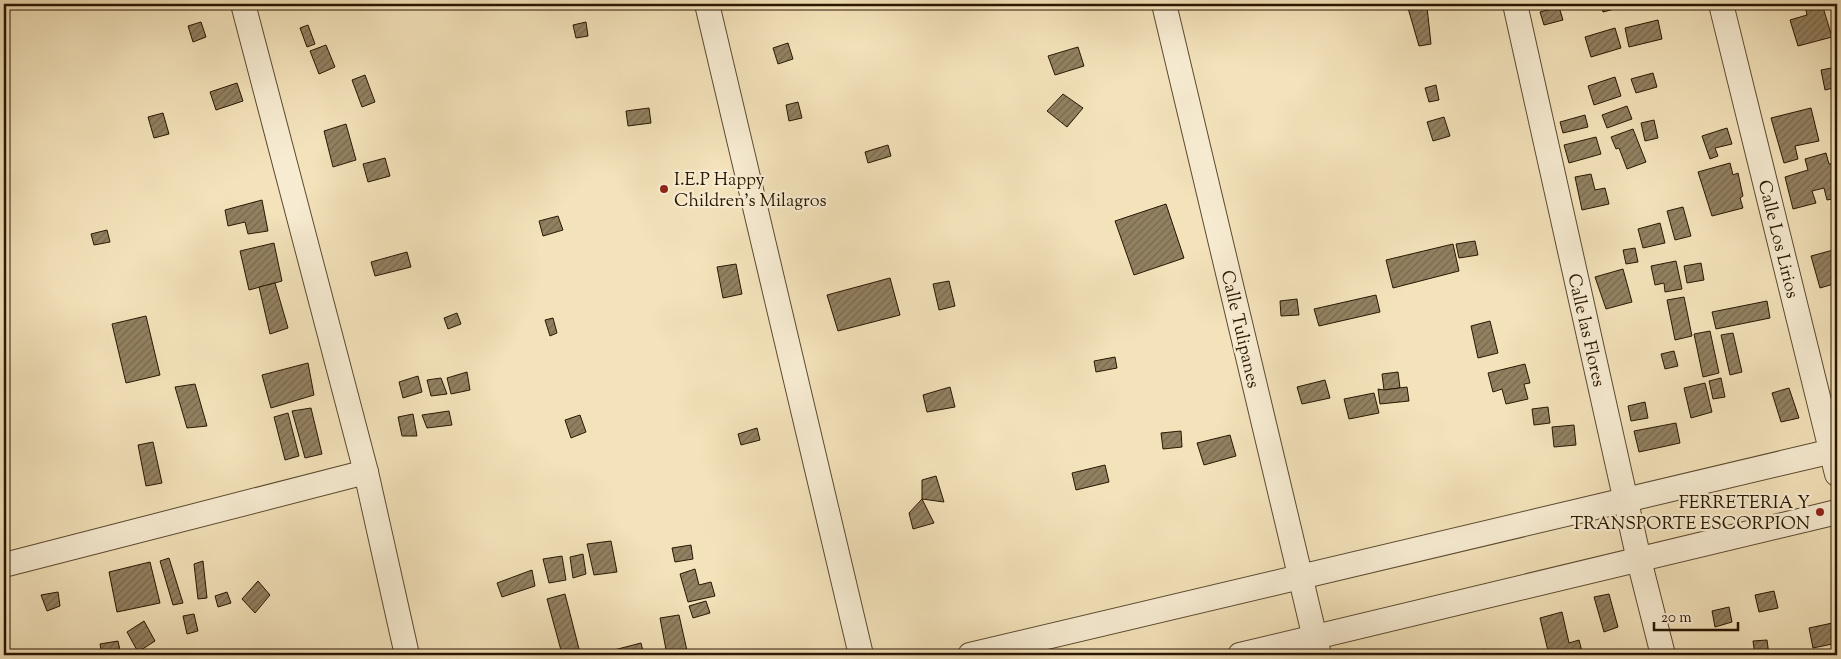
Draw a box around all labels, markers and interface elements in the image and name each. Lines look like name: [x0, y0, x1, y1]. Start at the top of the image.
place label: I.E.P Happy Children's Milagros: [674, 168, 827, 215]
street label: Calle Los Lirios: [1750, 178, 1804, 301]
marker: I.E.P Happy Children's Milagros: [658, 183, 670, 195]
street label: Calle Tulipanes: [1213, 268, 1265, 391]
street label: Calle las Flores: [1559, 271, 1611, 390]
place label: FERRETERIA Y TRANSPORTE ESCORPION: [1571, 491, 1810, 538]
marker: FERRETERIA Y TRANSPORTE ESCORPION: [1814, 506, 1826, 518]
scale bar: [1654, 599, 1737, 631]
text: 20 m: [1661, 608, 1692, 629]

